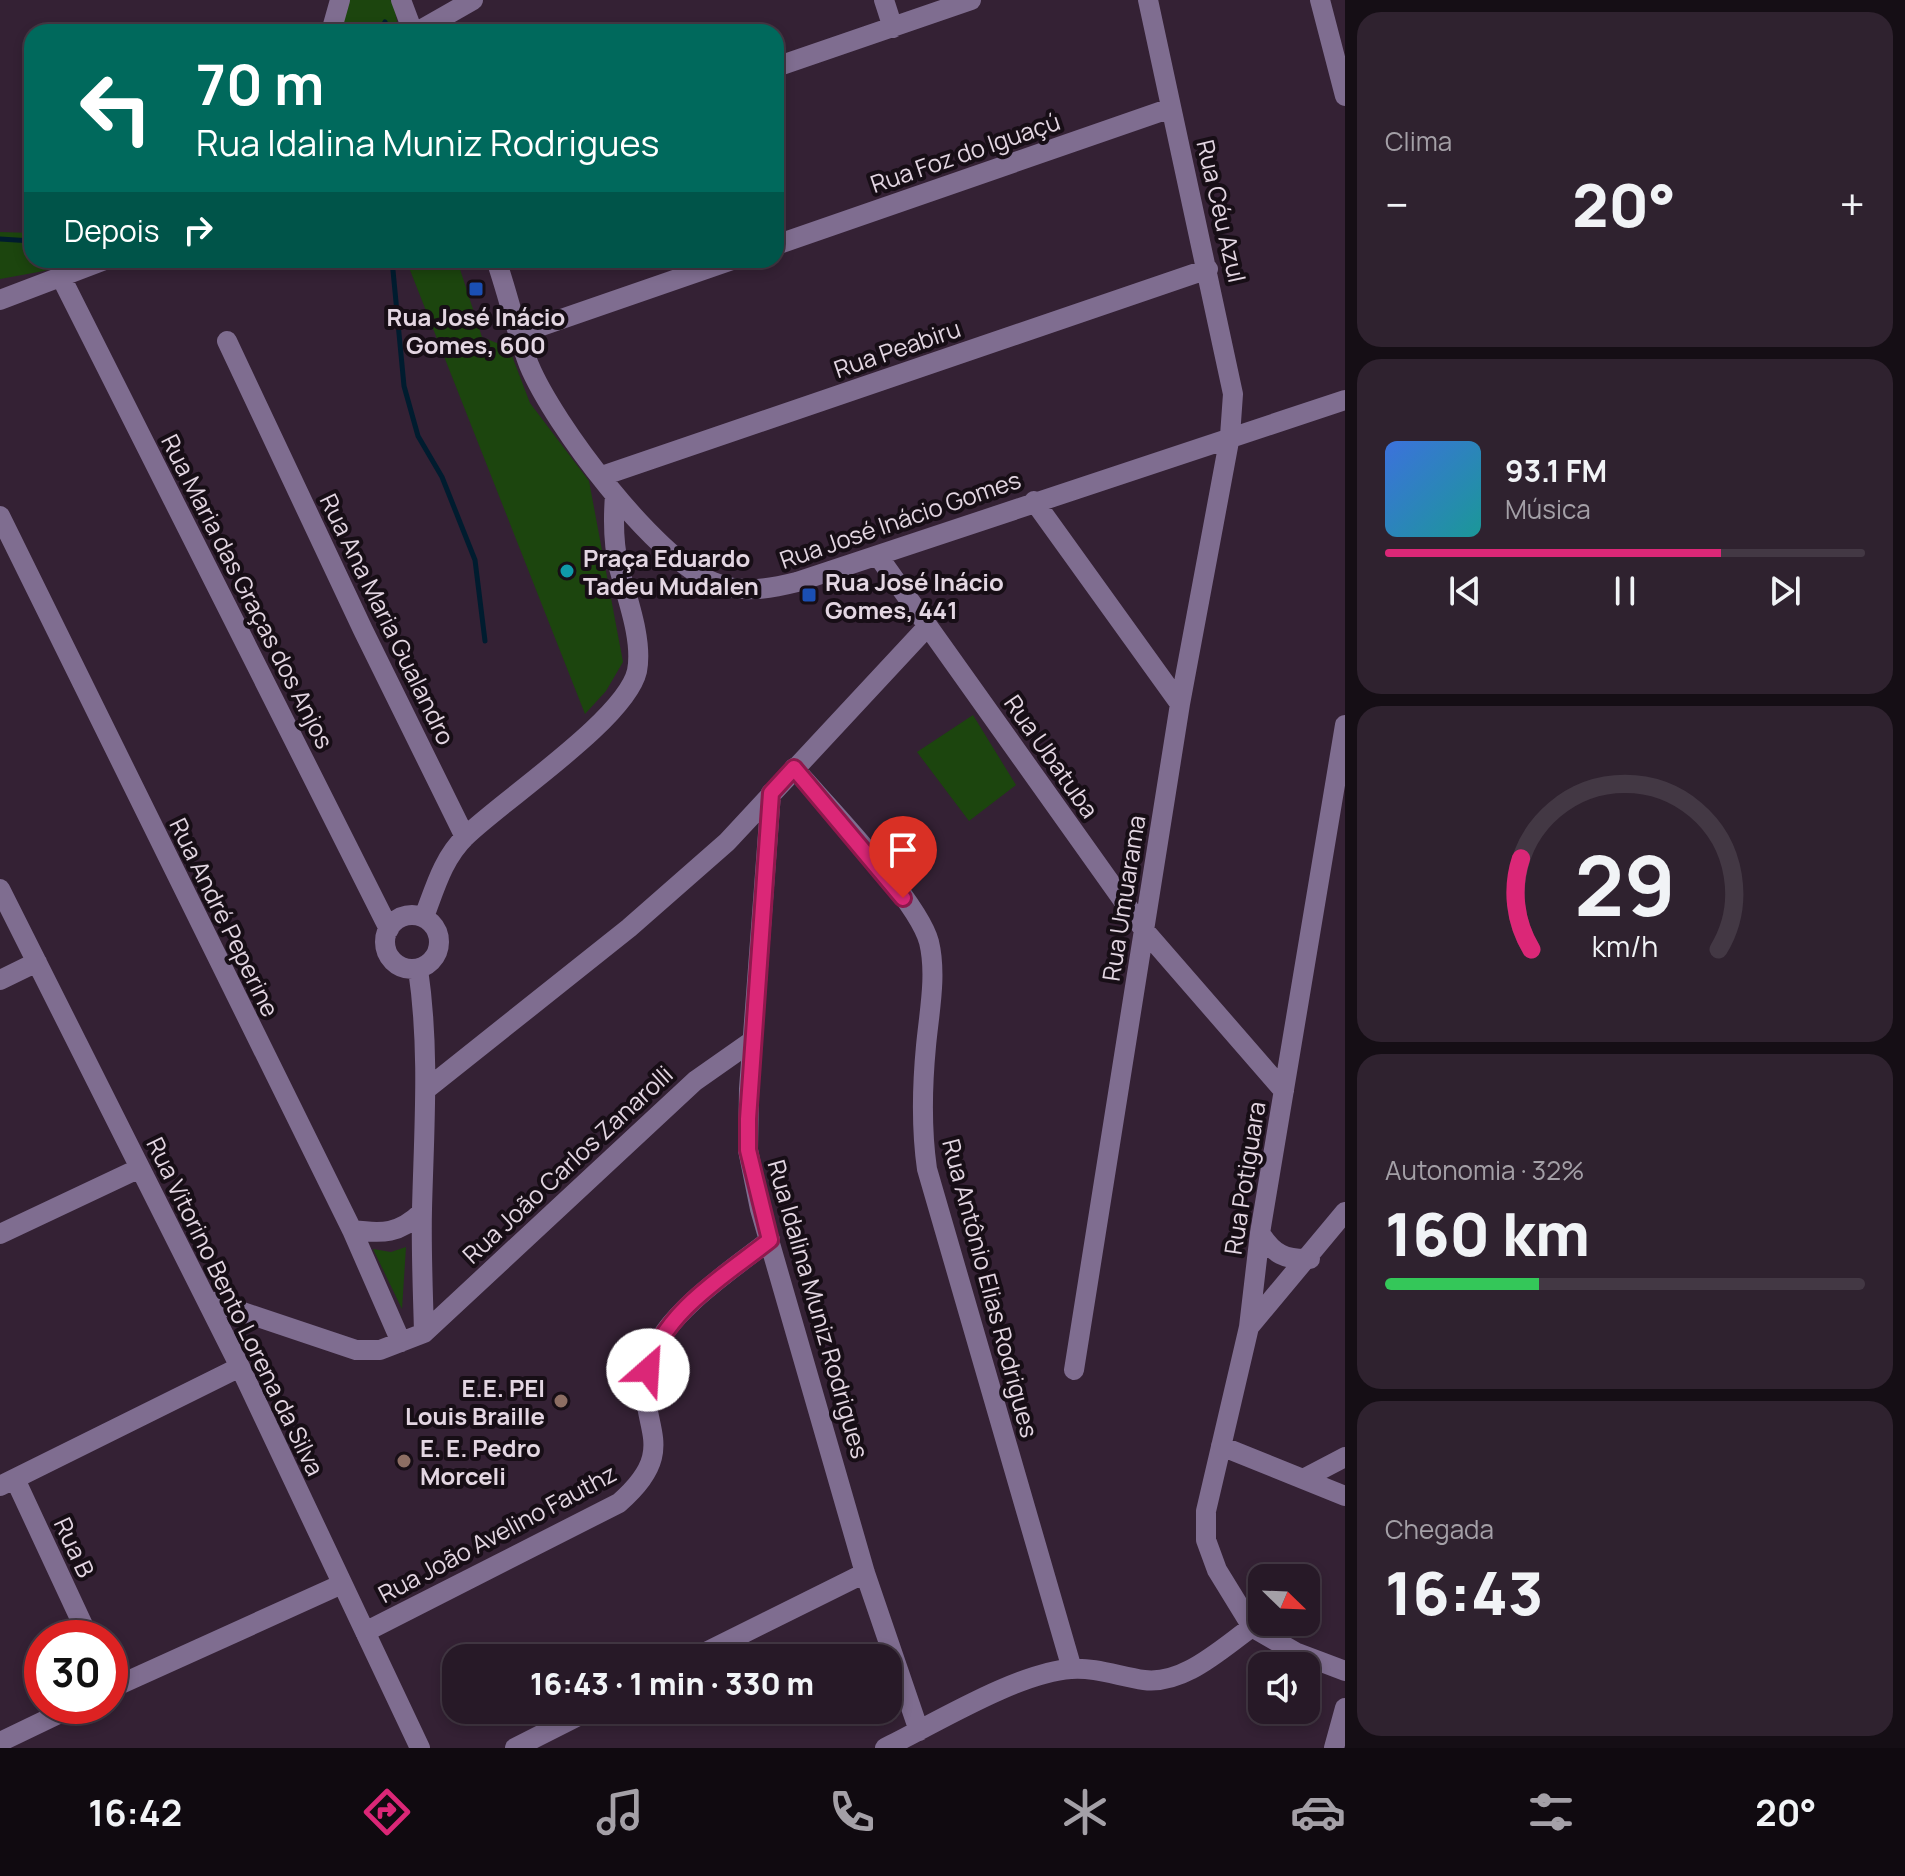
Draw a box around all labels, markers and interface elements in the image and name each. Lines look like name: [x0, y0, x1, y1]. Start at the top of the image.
text: 70 m: [196, 45, 324, 122]
icon: left: [64, 56, 168, 160]
street label: Rua Foz do Iguaçú: [866, 104, 1064, 200]
text: Rua Idalina Muniz Rodrigues: [196, 118, 659, 167]
text: Clima: [1385, 123, 1452, 159]
street label: Rua Céu Azul: [1190, 136, 1254, 286]
text: 20°: [1572, 163, 1676, 245]
text: −: [1385, 174, 1409, 234]
text: +: [1840, 174, 1865, 234]
icon: right: [176, 208, 220, 252]
text: Depois: [64, 210, 160, 251]
marker: Rua José Inácio Gomes, 600: [467, 280, 485, 298]
place label: Rua José Inácio Gomes, 600: [387, 300, 565, 361]
street label: Rua Peabiru: [829, 311, 965, 385]
street label: Rua Maria das Graças dos Anjos: [154, 428, 342, 754]
text: 93.1 FM: [1505, 450, 1607, 491]
street label: Rua José Inácio Gomes: [775, 462, 1025, 576]
street label: Rua Ana Maria Gualandro: [313, 488, 463, 750]
text: Música: [1505, 491, 1591, 527]
place label: Praça Eduardo Tadeu Mudalen: [583, 541, 759, 602]
marker: Praça Eduardo Tadeu Mudalen: [558, 562, 576, 580]
place label: Rua José Inácio Gomes, 441: [825, 565, 1004, 626]
icon: previous: [1443, 569, 1487, 613]
icon: pause: [1603, 569, 1647, 613]
icon: next: [1763, 569, 1807, 613]
marker: Rua José Inácio Gomes, 441: [800, 586, 818, 604]
street label: Rua Ubatuba: [997, 688, 1107, 824]
street label: Rua André Peperine: [163, 812, 287, 1022]
street label: Rua Umuarama: [1094, 813, 1152, 983]
pin: [869, 816, 937, 898]
text: 29: [1574, 827, 1676, 941]
icon: arrive: [881, 828, 925, 872]
text: km/h: [1592, 927, 1658, 966]
street label: Rua João Carlos Zanarolli: [455, 1058, 679, 1270]
street label: Rua Potiguara: [1216, 1099, 1272, 1257]
street label: Rua Vitorino Bento Lorena da Silva: [139, 1131, 333, 1481]
street label: Rua Antônio Elias Rodrigues: [935, 1135, 1047, 1441]
text: Autonomia · 32%: [1385, 1152, 1584, 1188]
street label: Rua Idalina Muniz Rodrigues: [761, 1156, 877, 1462]
text: 160 km: [1385, 1192, 1590, 1274]
position arrow: [606, 1328, 690, 1412]
place label: E.E. PEI Louis Braille: [405, 1371, 545, 1432]
marker: E.E. PEI Louis Braille: [552, 1392, 570, 1410]
place label: E. E. Pedro Morceli: [420, 1431, 541, 1492]
marker: E. E. Pedro Morceli: [395, 1452, 413, 1470]
street label: Rua João Avelino Fauthz: [372, 1456, 622, 1610]
text: Chegada: [1385, 1511, 1494, 1547]
street label: Rua B: [47, 1512, 103, 1582]
text: 16:43: [1385, 1551, 1543, 1633]
north arrow: [1248, 1564, 1320, 1636]
map controls: [1248, 1564, 1320, 1724]
speed limit sign: 30: [24, 1620, 128, 1724]
button: sound: [1248, 1652, 1320, 1724]
text: 16:43 · 1 min · 330 m: [530, 1663, 814, 1704]
icon: directions: [359, 1784, 415, 1840]
icon: music: [592, 1784, 648, 1840]
icon: phone: [824, 1784, 880, 1840]
icon: climate: [1057, 1784, 1113, 1840]
icon: car: [1290, 1784, 1346, 1840]
icon: filters: [1523, 1784, 1579, 1840]
text: 16:42: [88, 1788, 182, 1837]
text: 20°: [1755, 1788, 1817, 1837]

